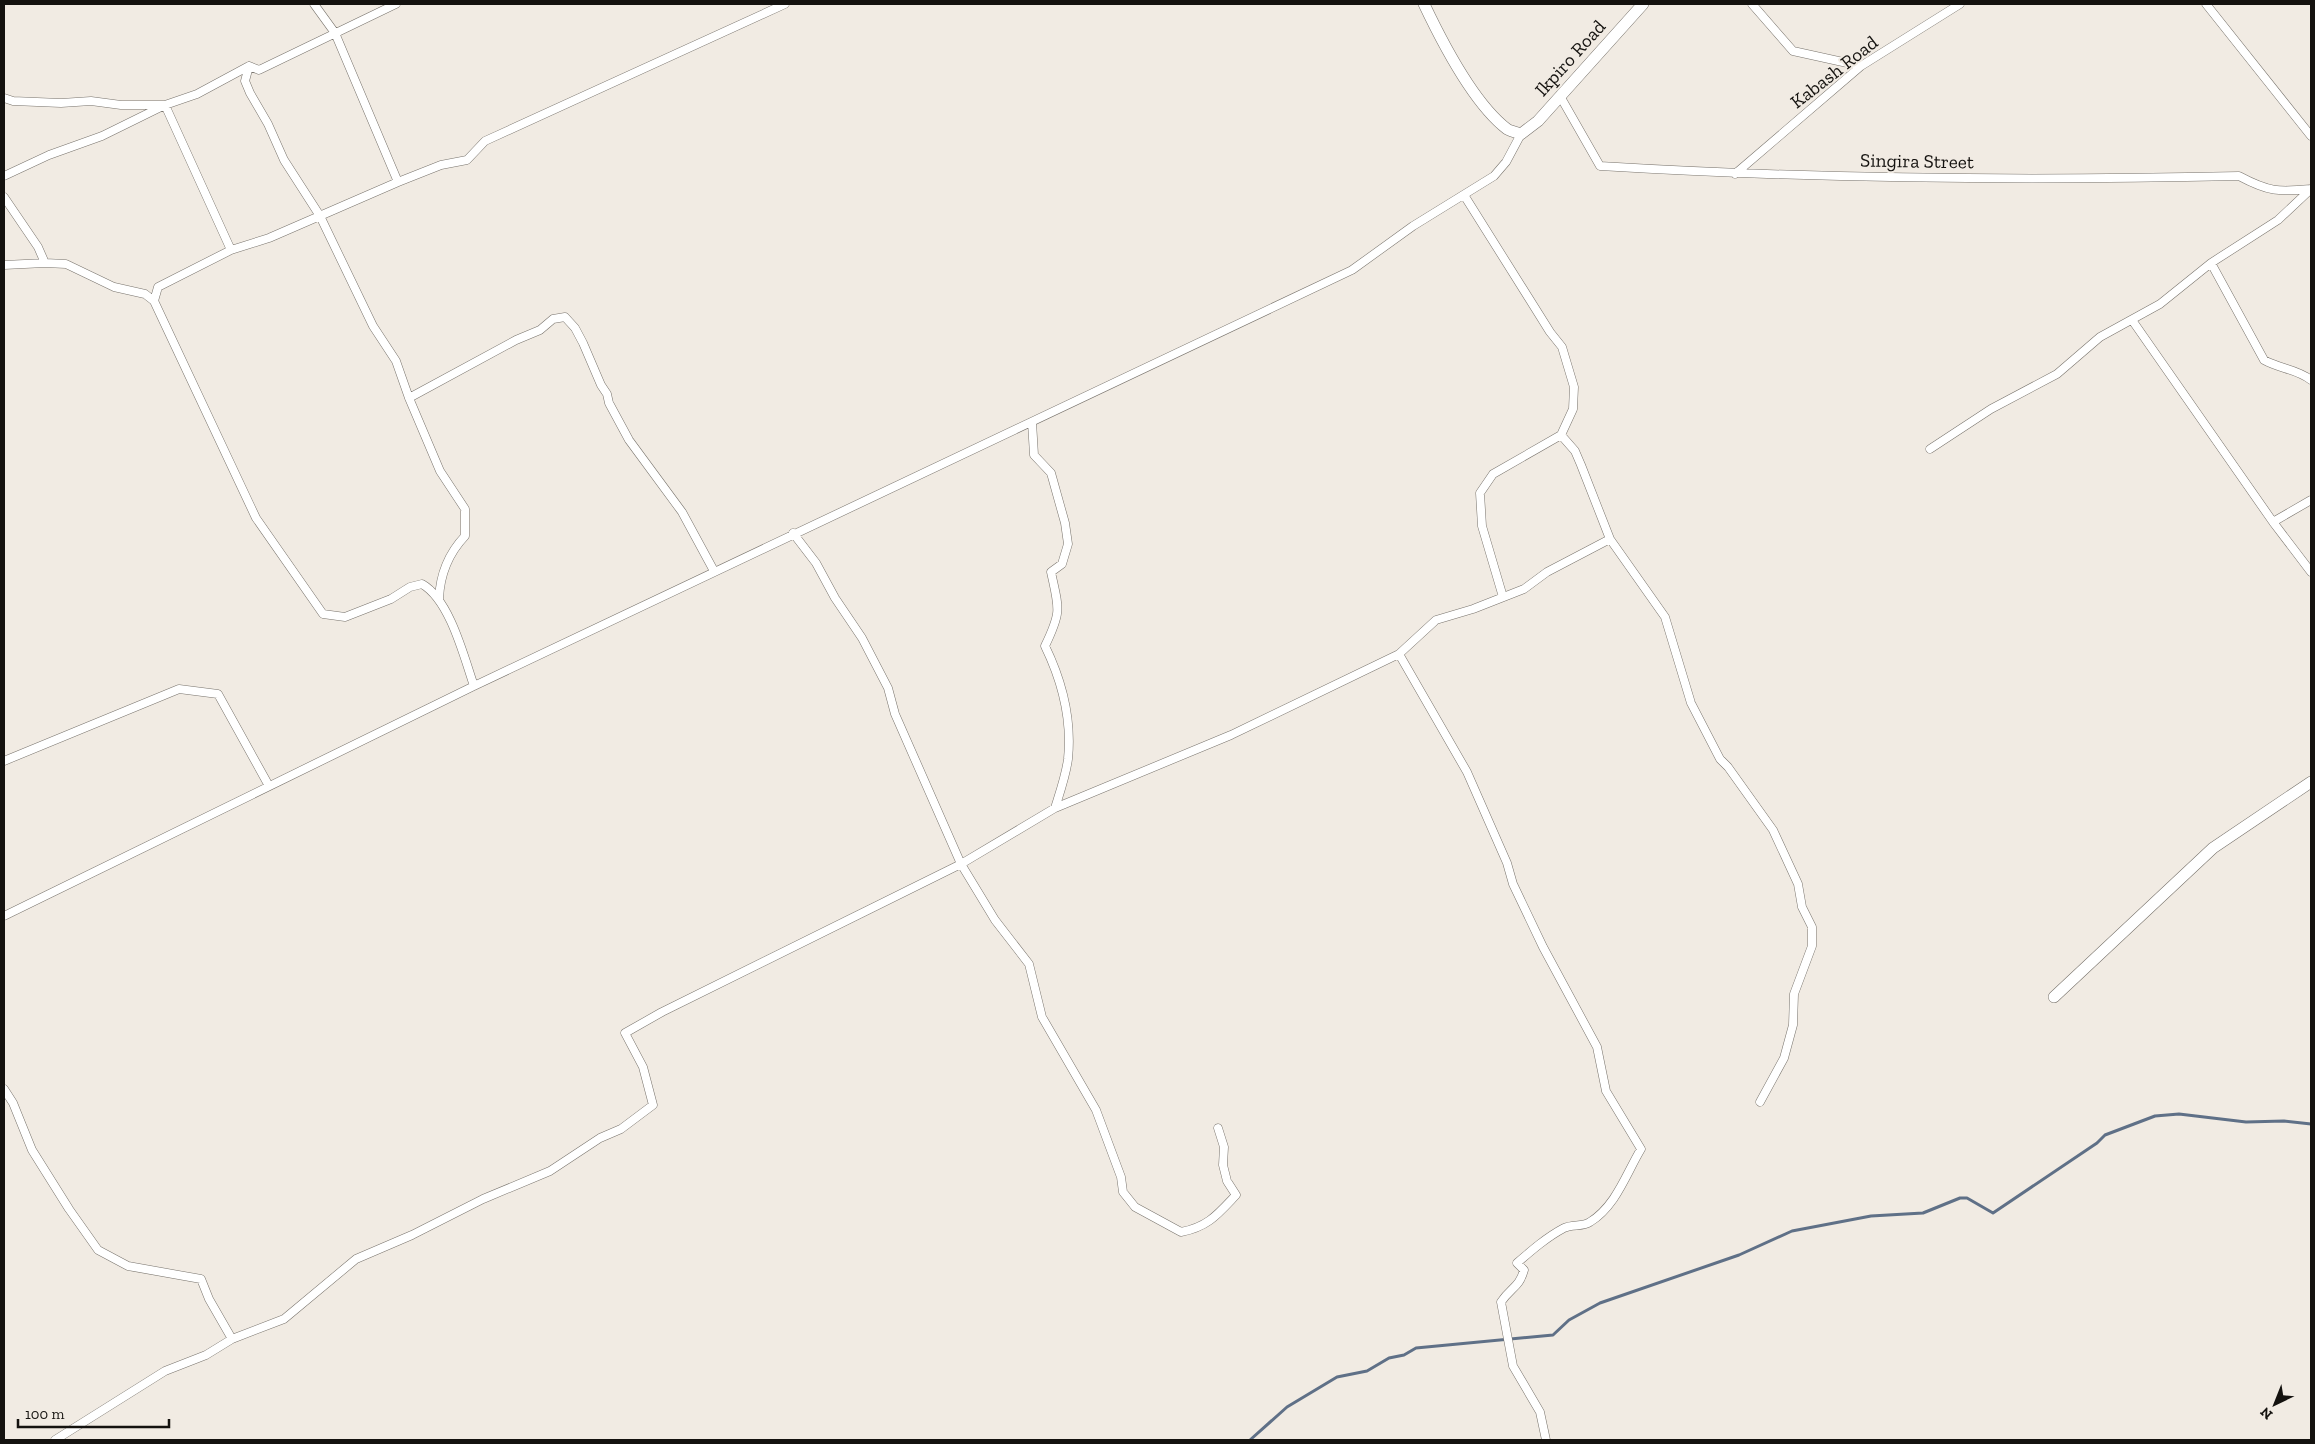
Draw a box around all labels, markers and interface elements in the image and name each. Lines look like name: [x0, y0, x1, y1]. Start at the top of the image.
street label: Ikpiro Road: [1530, 15, 1611, 101]
street label: Kabash Road: [1786, 30, 1883, 113]
street label: Singira Street: [1860, 149, 1974, 173]
north arrow: [2250, 1379, 2300, 1429]
scale bar: [18, 1396, 169, 1428]
text: N: [2257, 1403, 2276, 1423]
text: 100 m: [25, 1405, 64, 1423]

